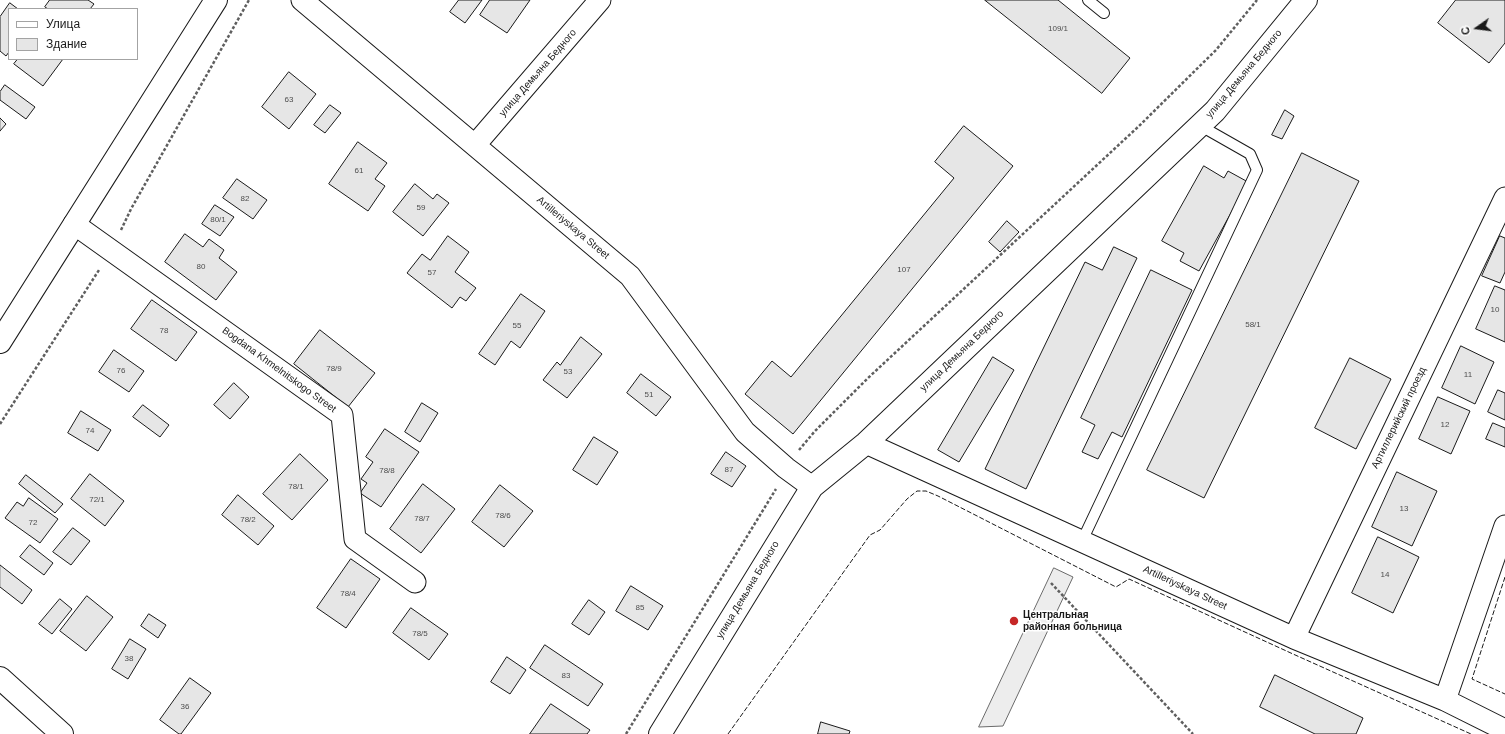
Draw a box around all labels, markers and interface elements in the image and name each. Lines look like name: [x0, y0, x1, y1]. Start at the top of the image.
legend: [8, 8, 138, 60]
north arrow: [1457, 8, 1497, 48]
text: Улица: [46, 17, 80, 31]
house number: 109/1: [1048, 24, 1068, 34]
text: С: [1459, 26, 1472, 36]
street label: улица Демьяна Бедного: [497, 27, 579, 119]
street label: улица Демьяна Бедного: [1203, 27, 1285, 121]
text: Здание: [46, 37, 87, 51]
house number: 63: [285, 95, 293, 105]
house number: 61: [355, 166, 363, 176]
house number: 82: [241, 194, 249, 204]
street label: Artilleriyskaya Street: [534, 194, 612, 262]
house number: 59: [417, 203, 425, 213]
house number: 80/1: [210, 215, 226, 225]
house number: 80: [197, 262, 205, 272]
house number: 107: [897, 265, 911, 275]
house number: 57: [428, 268, 436, 278]
house number: 10: [1491, 305, 1499, 315]
street label: улица Демьяна Бедного: [918, 308, 1006, 394]
house number: 58/1: [1245, 320, 1261, 330]
house number: 55: [513, 321, 521, 331]
street label: Bogdana Khmelnitskogo Street: [220, 325, 338, 415]
house number: 78: [160, 326, 168, 336]
house number: 78/9: [326, 364, 342, 374]
street label: Артиллерийский проезд: [1369, 365, 1429, 471]
house number: 76: [117, 366, 125, 376]
house number: 53: [564, 367, 572, 377]
house number: 11: [1464, 370, 1472, 380]
house number: 51: [645, 390, 653, 400]
house number: 12: [1441, 420, 1449, 430]
house number: 74: [86, 426, 94, 436]
house number: 87: [725, 465, 733, 475]
house number: 78/8: [379, 466, 395, 476]
house number: 78/1: [288, 482, 304, 492]
house number: 72/1: [89, 495, 105, 505]
house number: 13: [1400, 504, 1408, 514]
house number: 78/6: [495, 511, 511, 521]
house number: 78/7: [414, 514, 430, 524]
house number: 78/2: [240, 515, 256, 525]
house number: 72: [29, 518, 37, 528]
street label: улица Демьяна Бедного: [714, 539, 782, 641]
street label: Artilleriyskaya Street: [1141, 563, 1229, 613]
house number: 14: [1381, 570, 1389, 580]
house number: 78/4: [340, 589, 356, 599]
house number: 85: [636, 603, 644, 613]
place label: Центральная районная больница: [1023, 609, 1122, 632]
marker: Центральная районная больница: [1008, 615, 1020, 627]
house number: 78/5: [412, 629, 428, 639]
house number: 38: [125, 654, 133, 664]
house number: 83: [562, 671, 570, 681]
house number: 36: [181, 702, 189, 712]

